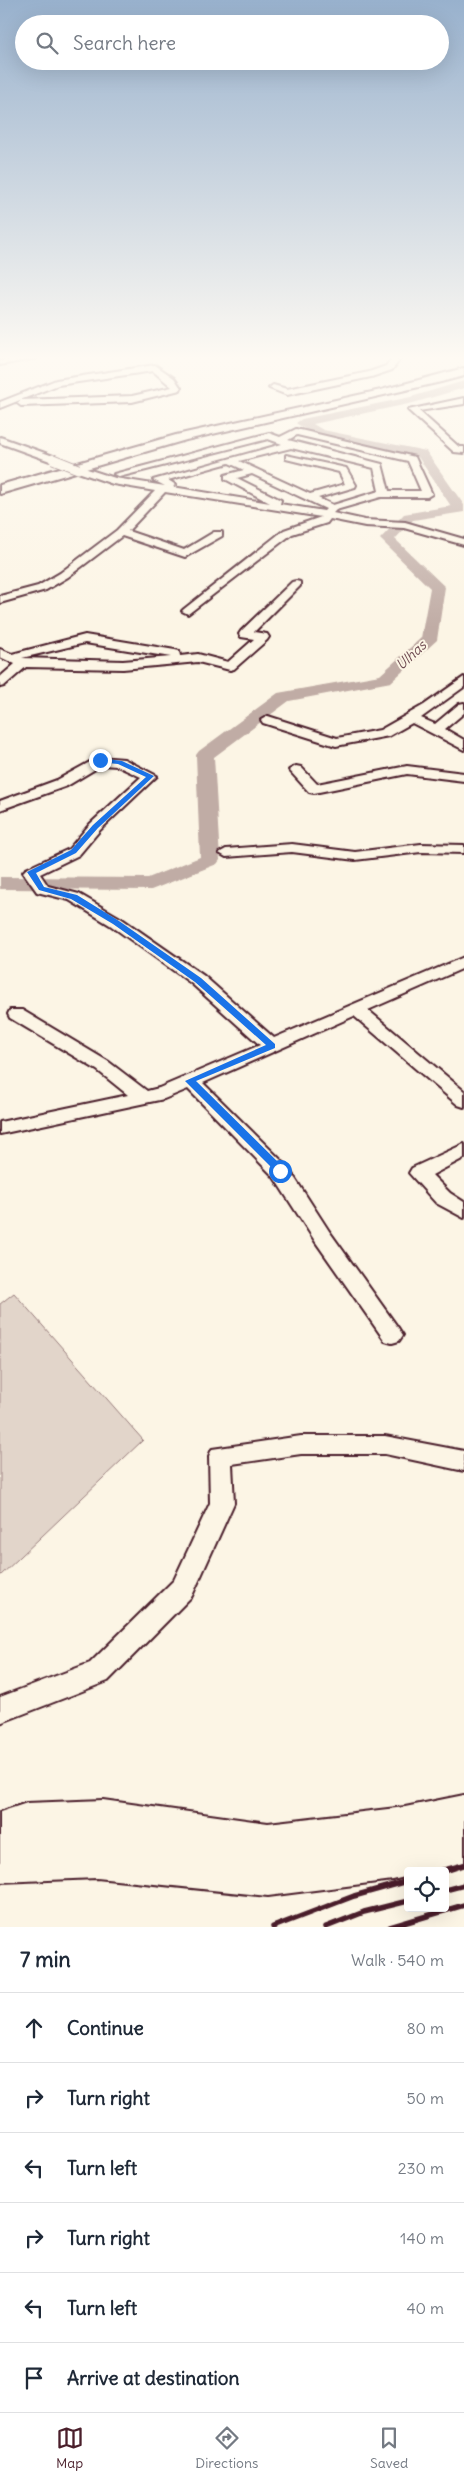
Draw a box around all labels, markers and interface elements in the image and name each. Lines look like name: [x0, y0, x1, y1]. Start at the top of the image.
search box: [15, 15, 449, 70]
icon: search: [33, 29, 61, 57]
text: Search here: [73, 31, 176, 55]
water label: Ulhas: [392, 635, 431, 674]
route end: [89, 749, 112, 772]
route start: [269, 1160, 292, 1183]
map controls: [404, 1867, 449, 1912]
button: locate: [404, 1867, 449, 1912]
text: 7 min: [20, 1946, 71, 1973]
text: Walk · 540 m: [351, 1950, 444, 1970]
icon: ahead: [20, 2014, 48, 2042]
text: Continue: [67, 2016, 144, 2040]
text: 80 m: [406, 2018, 444, 2038]
icon: right: [20, 2084, 48, 2112]
text: Turn right: [67, 2086, 150, 2110]
text: 50 m: [406, 2088, 444, 2108]
icon: left: [20, 2154, 48, 2182]
text: Turn left: [67, 2156, 137, 2180]
text: 230 m: [398, 2158, 444, 2178]
icon: right: [20, 2224, 48, 2252]
text: Turn right: [67, 2226, 150, 2250]
text: 140 m: [400, 2228, 444, 2248]
icon: left: [20, 2294, 48, 2322]
text: Turn left: [67, 2296, 137, 2320]
text: 40 m: [406, 2298, 444, 2318]
icon: arrive: [20, 2364, 48, 2392]
text: Arrive at destination: [67, 2366, 240, 2390]
tab: Map: [56, 2424, 84, 2472]
tab: Directions: [195, 2424, 258, 2472]
tab: Saved: [370, 2424, 408, 2472]

